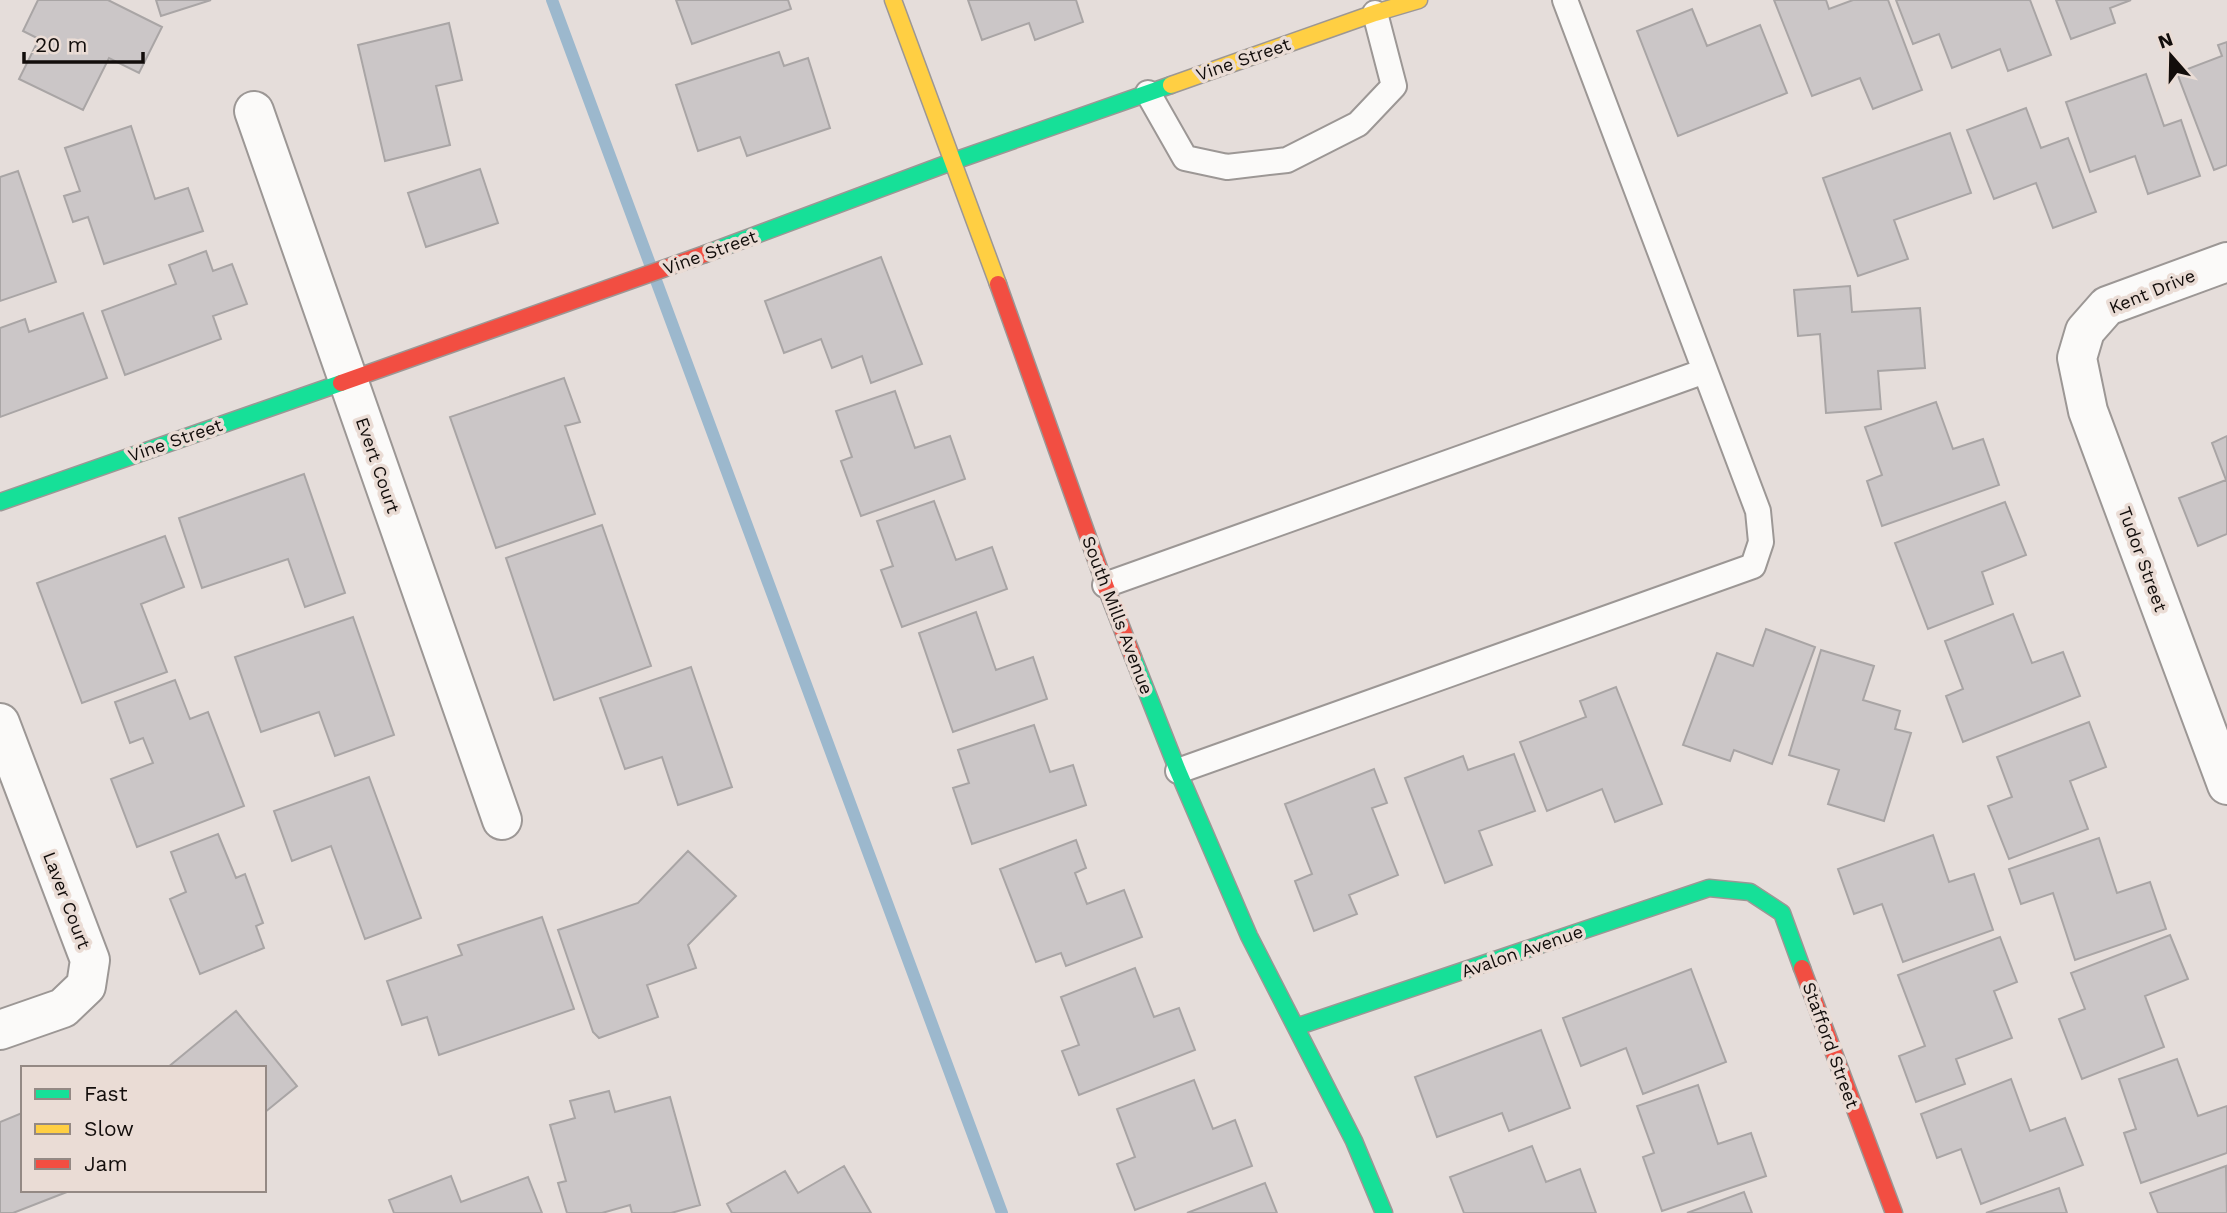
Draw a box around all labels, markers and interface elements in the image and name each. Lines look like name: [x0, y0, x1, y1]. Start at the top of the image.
scale bar: [24, 21, 144, 65]
north arrow: [2136, 21, 2206, 91]
text: N: [2155, 27, 2176, 54]
text: 20 m: [35, 32, 87, 57]
street label: Vine Street: [1193, 33, 1293, 85]
street label: Vine Street: [660, 225, 760, 279]
street label: Kent Drive: [2106, 264, 2198, 318]
street label: Vine Street: [125, 414, 225, 466]
street label: Evert Court: [352, 414, 404, 516]
street label: Tudor Street: [2114, 504, 2172, 615]
street label: South Mills Avenue: [1078, 533, 1158, 697]
street label: Laver Court: [39, 849, 95, 952]
street label: Avalon Avenue: [1458, 920, 1586, 982]
street label: Stafford Street: [1798, 979, 1864, 1111]
legend: [21, 1066, 266, 1192]
text: Fast: [84, 1081, 128, 1106]
text: Slow: [84, 1116, 134, 1141]
text: Jam: [84, 1151, 127, 1176]

